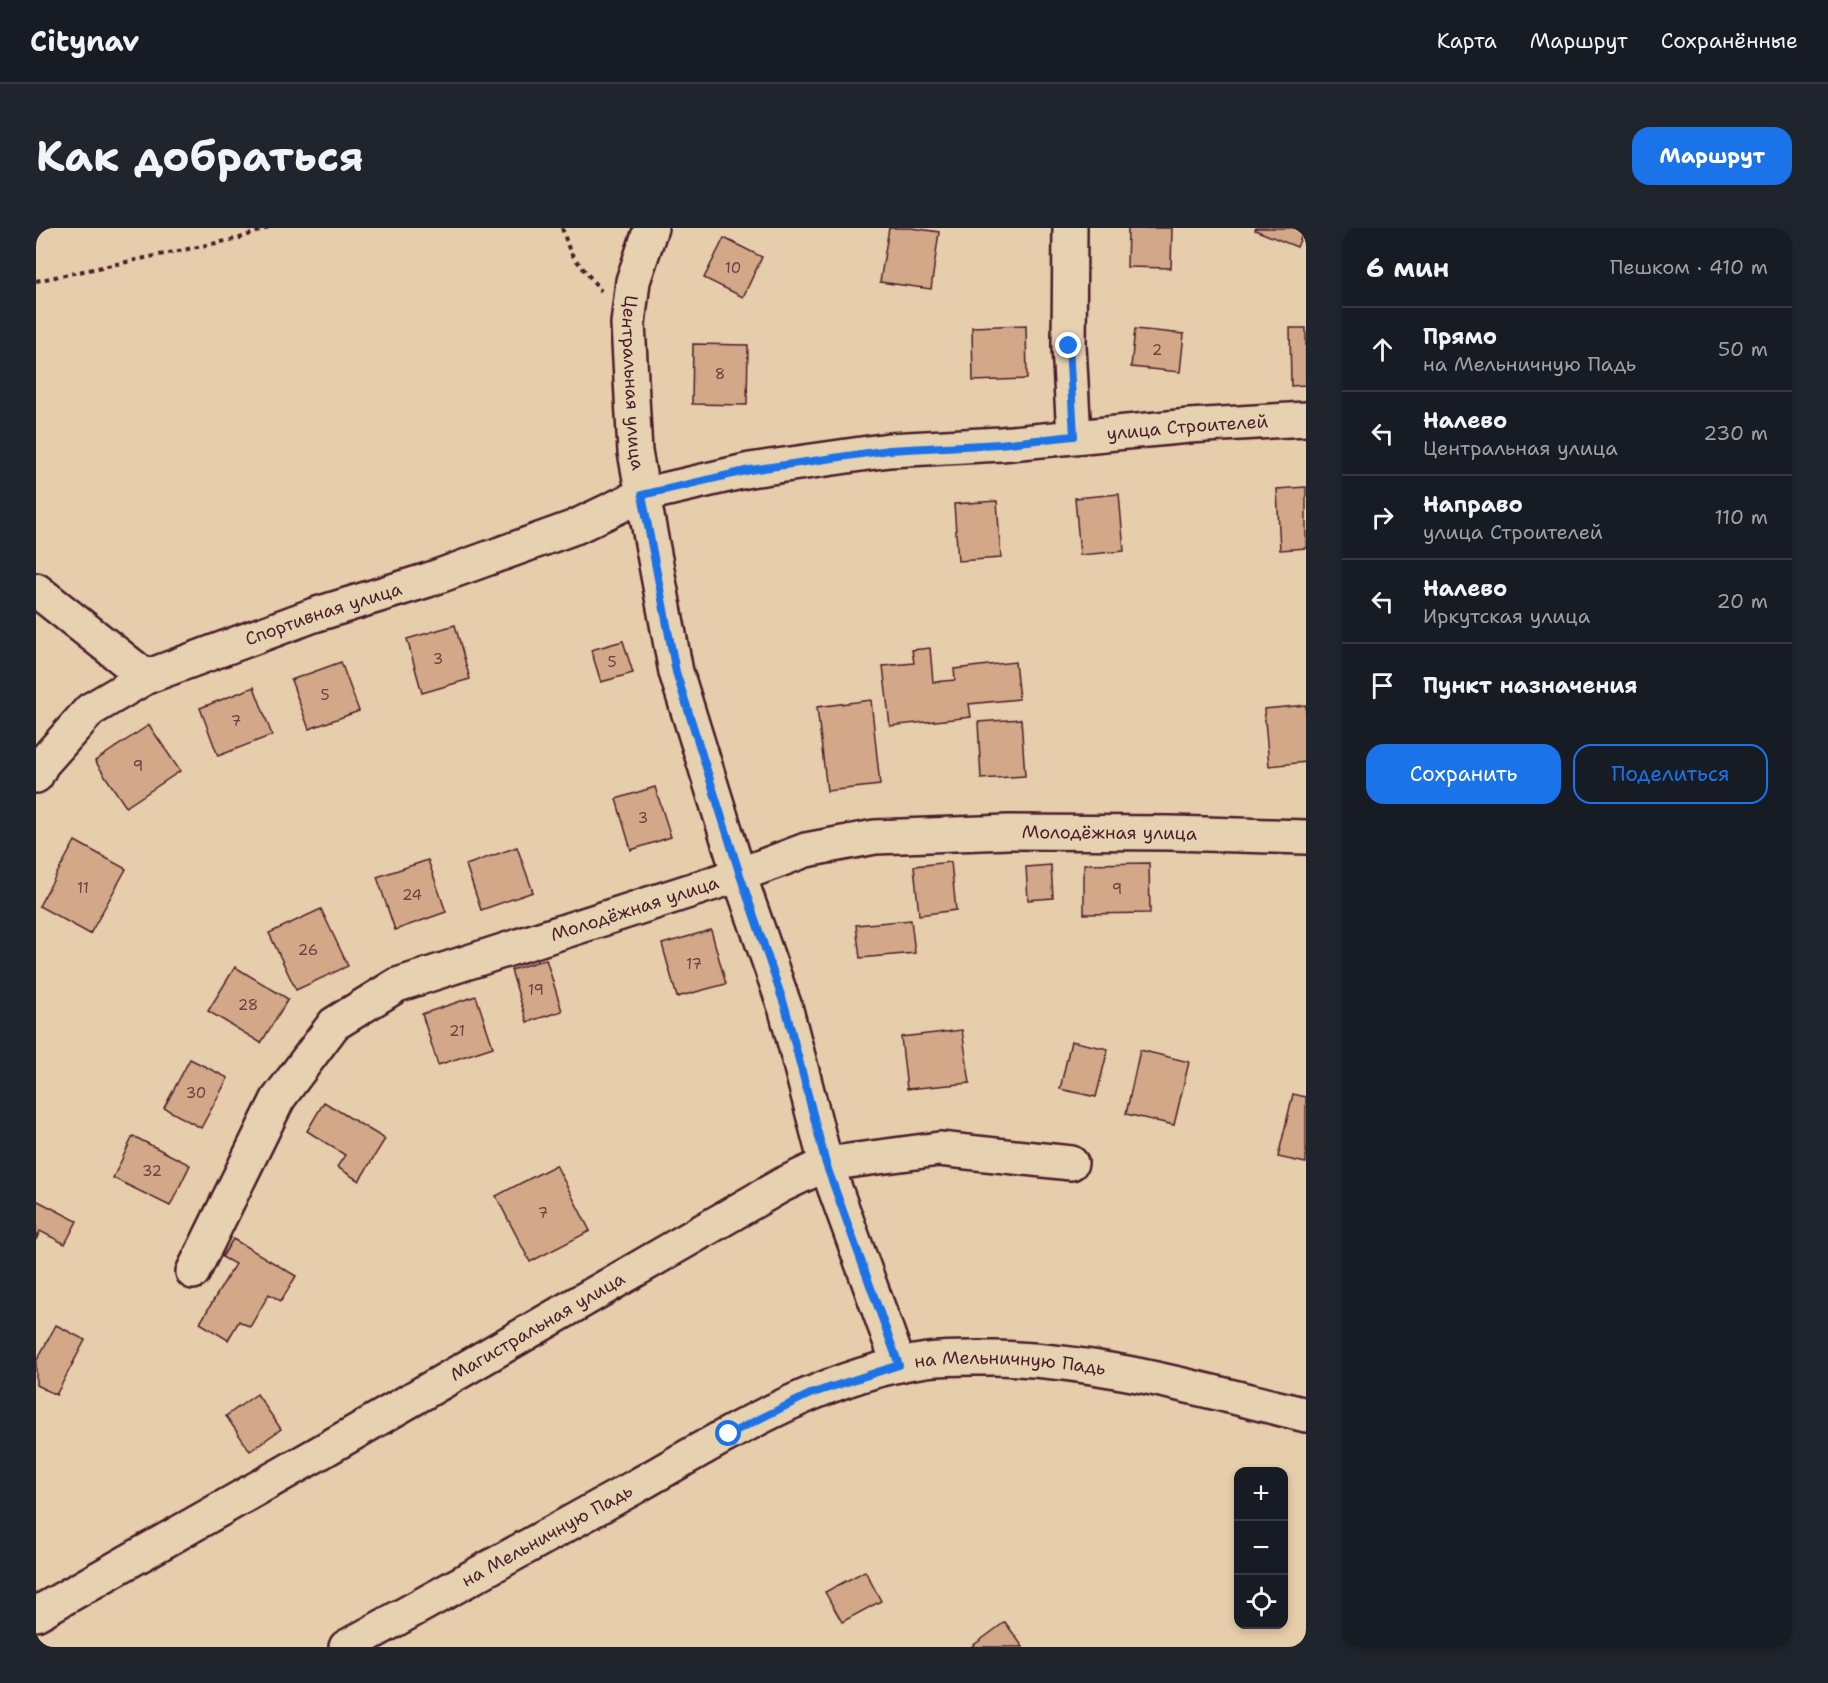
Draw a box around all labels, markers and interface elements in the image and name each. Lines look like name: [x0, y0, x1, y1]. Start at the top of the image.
text: Citynav: [30, 22, 139, 60]
text: Карта: [1437, 27, 1497, 55]
text: Маршрут: [1530, 27, 1628, 55]
text: Сохранённые: [1661, 27, 1798, 55]
button: Маршрут: [1632, 127, 1792, 185]
text: Как добраться: [36, 128, 364, 184]
text: 6 мин: [1366, 250, 1449, 285]
text: Пешком · 410 m: [1610, 254, 1768, 280]
house number: 10: [725, 258, 741, 278]
street label: Центральная улица: [616, 294, 650, 472]
text: Прямо: [1423, 322, 1497, 351]
route end: [1055, 332, 1081, 358]
icon: ahead: [1366, 333, 1399, 366]
text: 50 m: [1718, 336, 1768, 362]
house number: 2: [1152, 340, 1162, 360]
text: на Мельничную Падь: [1423, 351, 1636, 377]
house number: 8: [715, 364, 725, 384]
text: Налево: [1423, 406, 1507, 435]
street label: улица Строителей: [1105, 409, 1269, 446]
icon: left: [1366, 417, 1399, 450]
text: 230 m: [1703, 420, 1768, 446]
text: Центральная улица: [1423, 435, 1618, 461]
text: Направо: [1423, 490, 1523, 519]
icon: right: [1366, 501, 1399, 534]
text: 110 m: [1714, 504, 1768, 530]
text: улица Строителей: [1423, 519, 1603, 545]
text: Налево: [1423, 574, 1507, 603]
street label: Спортивная улица: [242, 577, 405, 651]
icon: left: [1366, 585, 1399, 618]
text: 20 m: [1717, 588, 1768, 614]
text: Иркутская улица: [1423, 603, 1590, 629]
house number: 3: [433, 649, 443, 669]
house number: 5: [607, 652, 617, 672]
icon: arrive: [1366, 669, 1399, 702]
text: Пункт назначения: [1423, 671, 1637, 700]
house number: 5: [320, 685, 330, 705]
house number: 7: [231, 711, 241, 731]
button: Сохранить: [1366, 744, 1561, 804]
button: Поделиться: [1573, 744, 1768, 804]
house number: 9: [133, 756, 143, 776]
house number: 3: [638, 808, 648, 828]
street label: Молодёжная улица: [1022, 820, 1198, 846]
street label: Молодёжная улица: [547, 870, 722, 947]
house number: 11: [77, 878, 89, 898]
house number: 9: [1112, 879, 1122, 899]
house number: 24: [402, 885, 422, 905]
house number: 26: [298, 940, 318, 960]
house number: 17: [686, 954, 702, 974]
house number: 19: [528, 980, 544, 1000]
house number: 28: [238, 995, 258, 1015]
house number: 21: [449, 1021, 465, 1041]
house number: 30: [186, 1083, 206, 1103]
house number: 32: [142, 1161, 162, 1181]
house number: 7: [538, 1203, 548, 1223]
street label: Магистральная улица: [446, 1267, 629, 1387]
street label: на Мельничную Падь: [912, 1346, 1107, 1381]
route start: [715, 1420, 741, 1446]
map controls: [1234, 1467, 1288, 1629]
button: +: [1234, 1467, 1288, 1521]
street label: на Мельничную Падь: [457, 1478, 637, 1592]
button: −: [1234, 1521, 1288, 1575]
button: locate: [1234, 1575, 1288, 1629]

